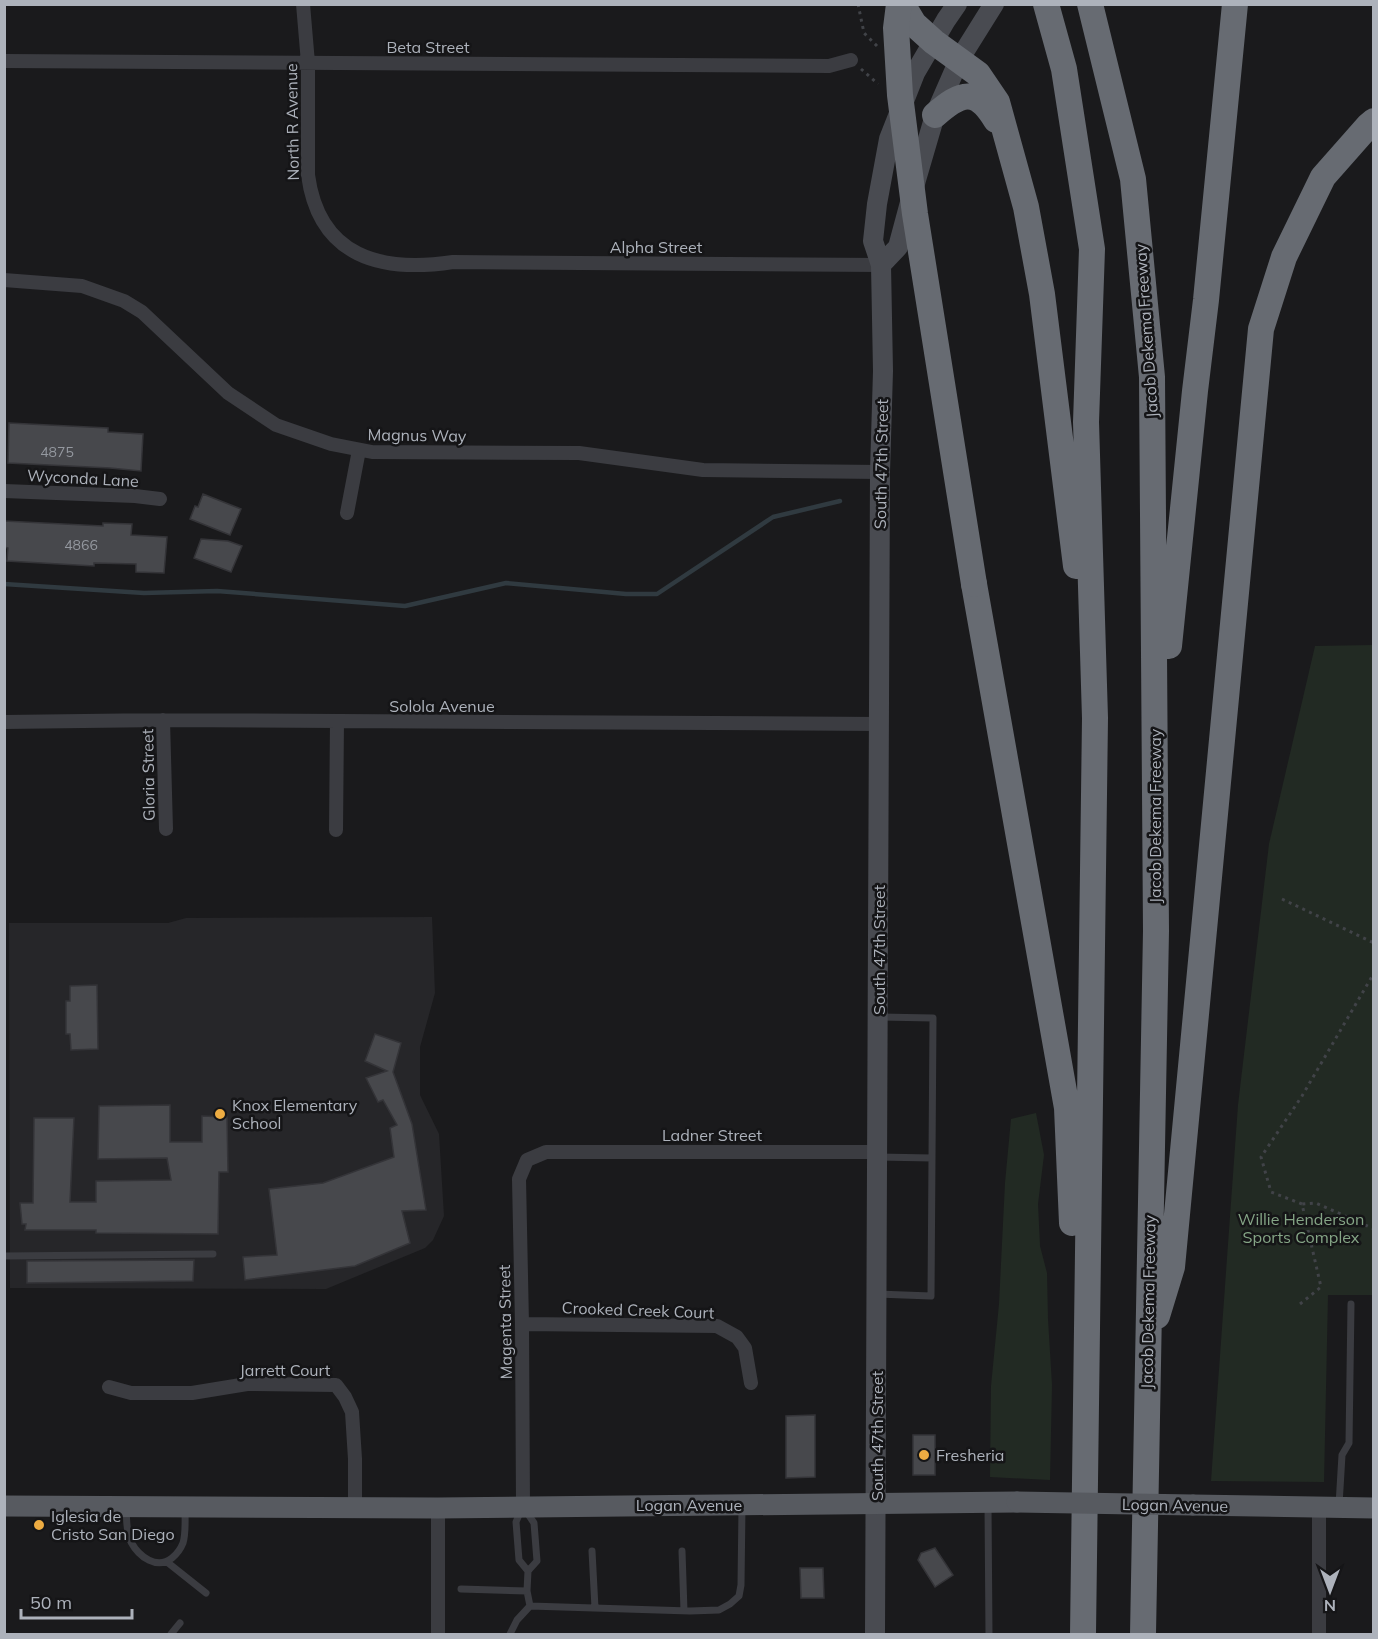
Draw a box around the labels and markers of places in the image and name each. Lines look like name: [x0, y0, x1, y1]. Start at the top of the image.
place label: Knox Elementary School: [232, 1095, 358, 1133]
marker: Knox Elementary School: [213, 1107, 227, 1121]
place label: Fresheria: [936, 1445, 1004, 1465]
marker: Fresheria: [917, 1448, 931, 1462]
place label: Iglesia de Cristo San Diego: [51, 1506, 175, 1544]
marker: Iglesia de Cristo San Diego: [32, 1518, 46, 1532]

